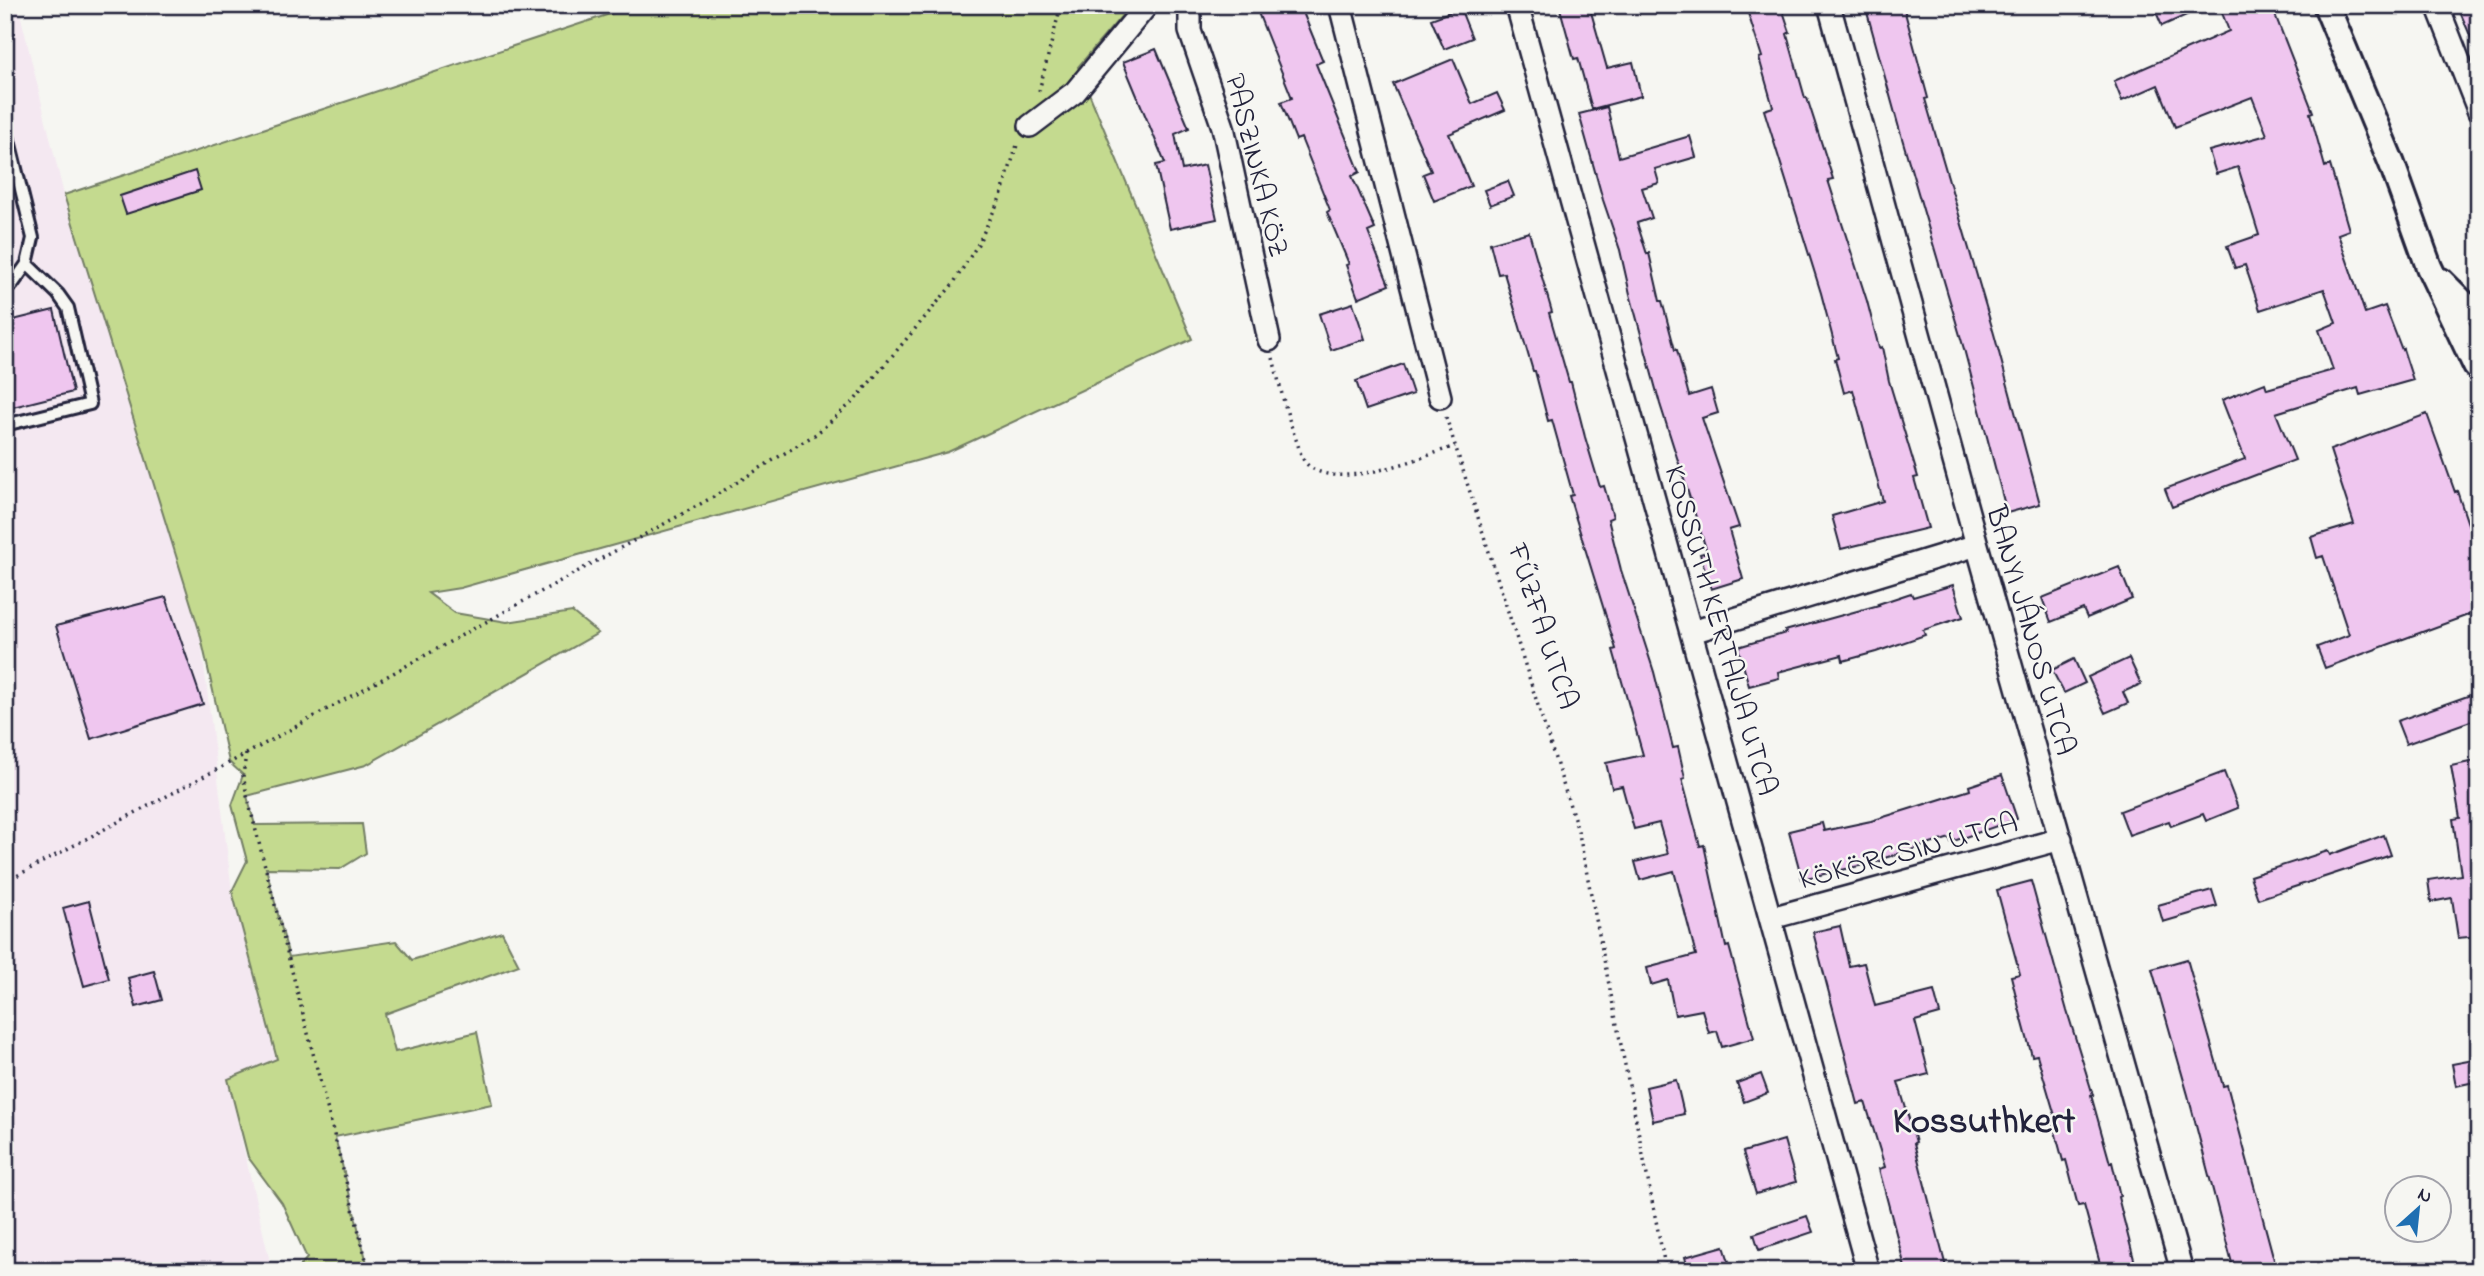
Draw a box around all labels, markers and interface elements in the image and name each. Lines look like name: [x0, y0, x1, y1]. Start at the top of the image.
street label: PASZINKA KÖZ: [1211, 69, 1299, 262]
street label: KOSSUTH KERTALJA UTCA: [1651, 461, 1787, 801]
street label: BANYI JÁNOS UTCA: [1972, 500, 2086, 761]
street label: FŰZFA UTCA: [1493, 537, 1589, 716]
street label: KÖKÖRCSIN UTCA: [1794, 802, 2023, 903]
district label: Kossuthkert: [1893, 1096, 2076, 1150]
north arrow: [2382, 1174, 2452, 1244]
text: N: [2413, 1181, 2437, 1211]

